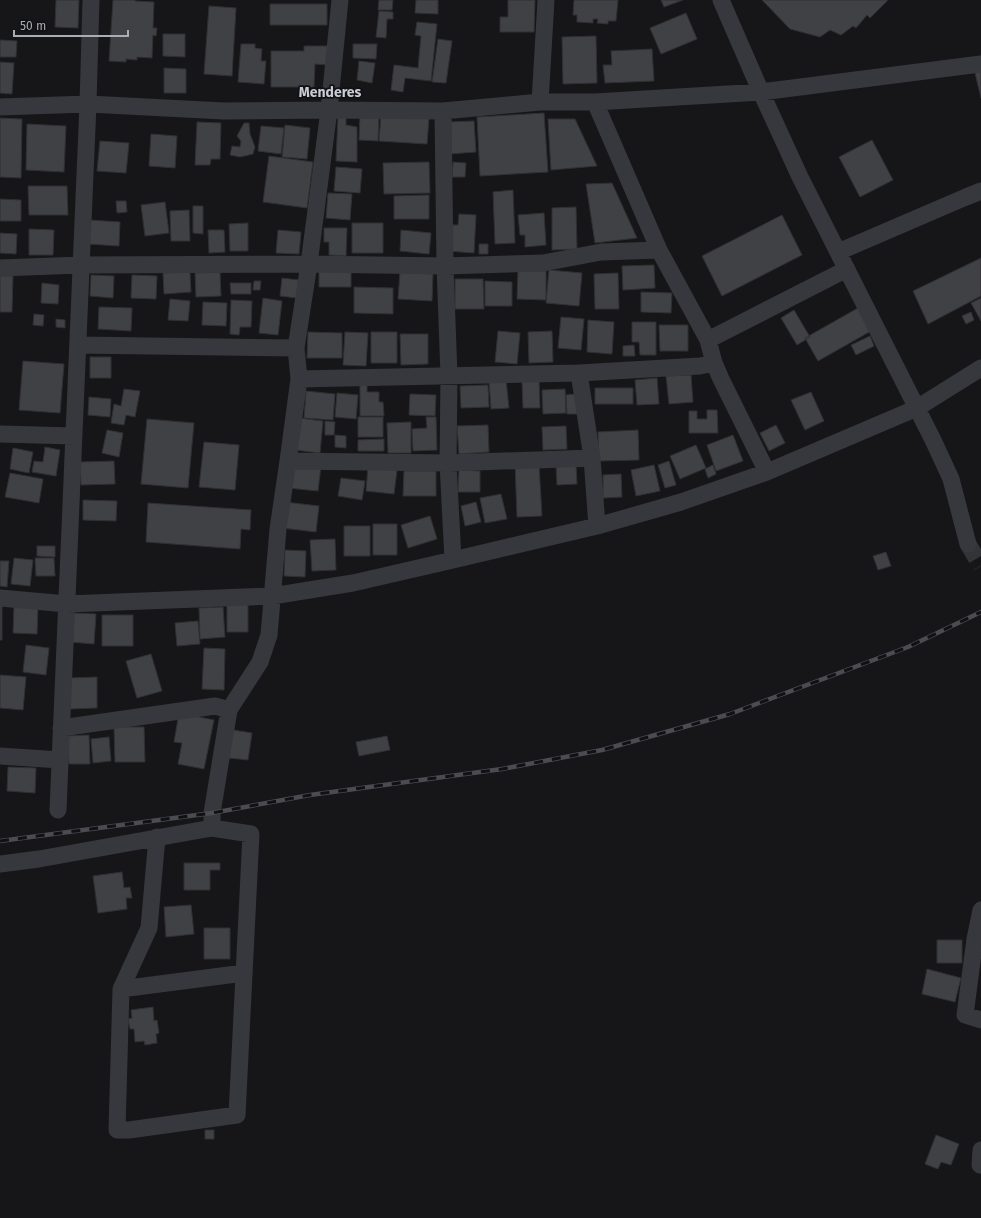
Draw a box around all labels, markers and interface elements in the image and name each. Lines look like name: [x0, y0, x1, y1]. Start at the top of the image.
scale bar: [14, 12, 128, 38]
text: 50 m: [20, 19, 46, 33]
district label: Menderes: [299, 84, 362, 101]

